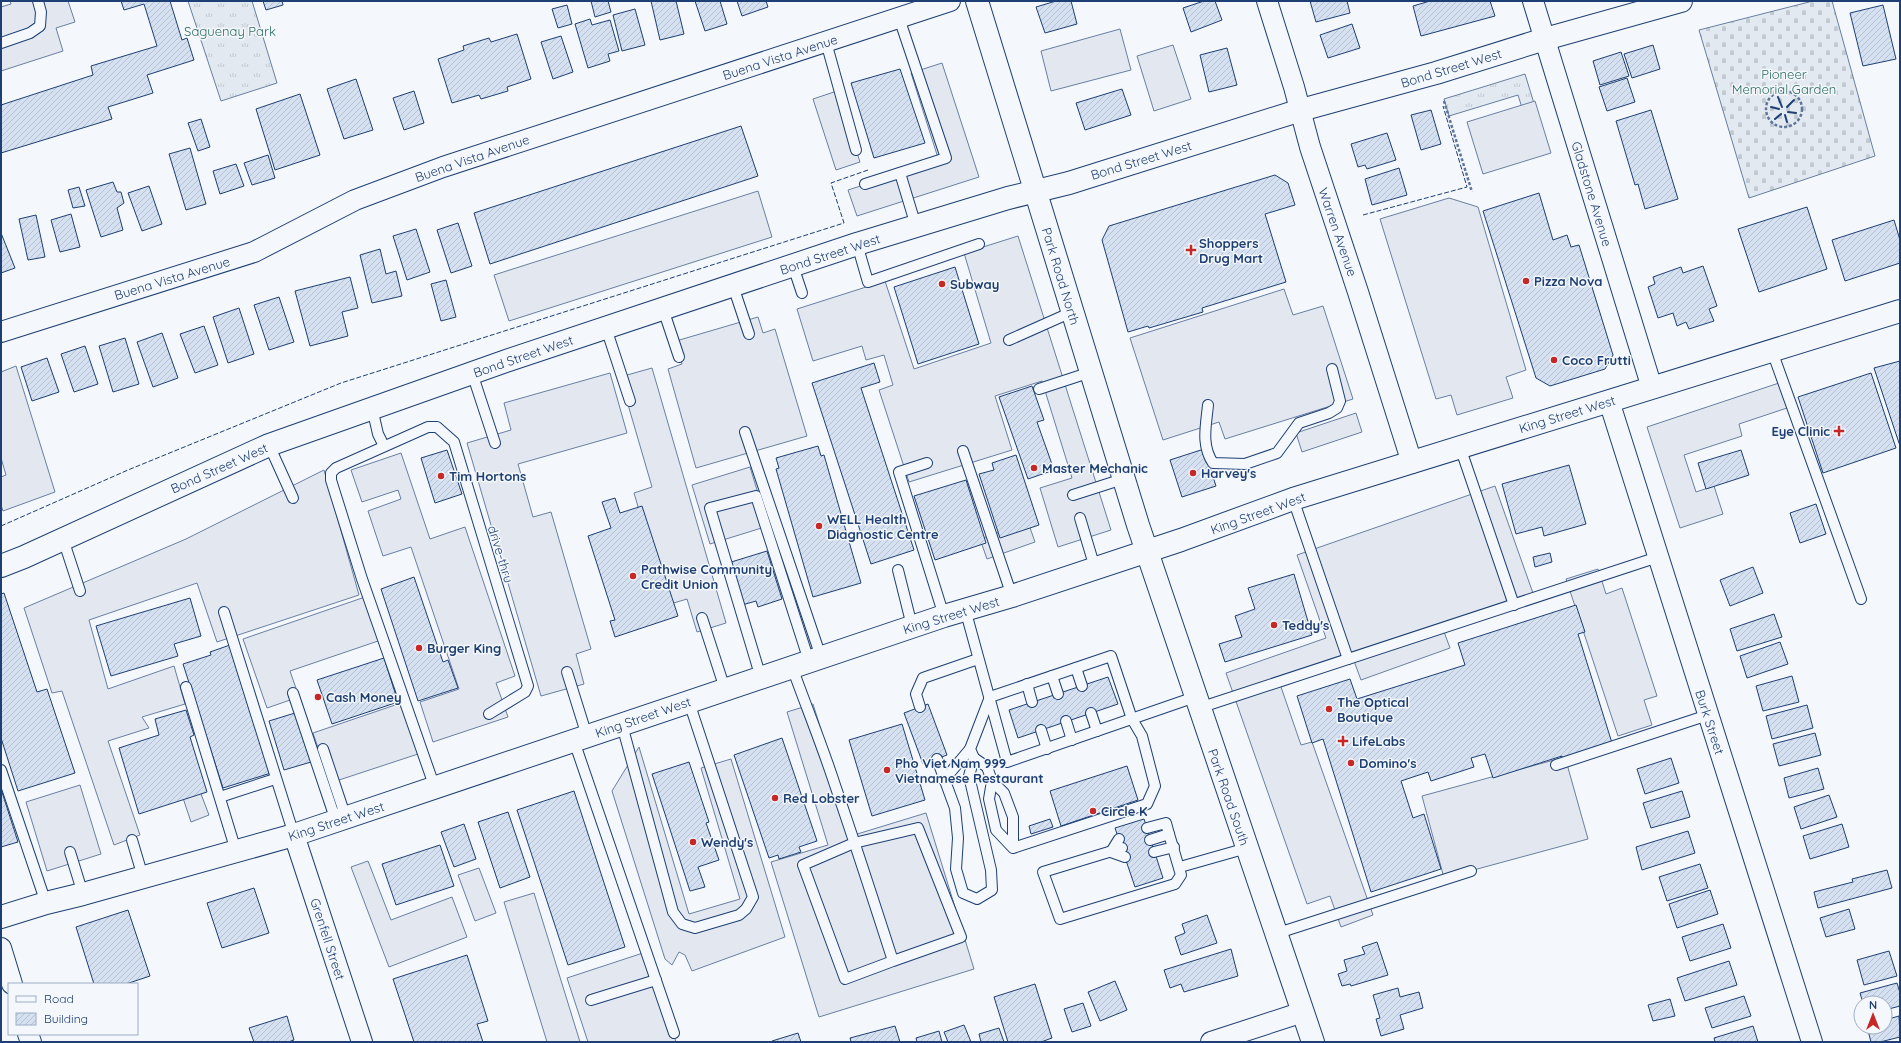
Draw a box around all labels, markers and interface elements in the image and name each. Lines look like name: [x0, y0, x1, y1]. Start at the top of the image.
park label: Saguenay Park: [184, 23, 276, 39]
street label: Buena Vista Avenue: [720, 31, 840, 83]
street label: Bond Street West: [1399, 45, 1503, 91]
park label: Pioneer Memorial Garden: [1732, 66, 1836, 97]
street label: Buena Vista Avenue: [413, 131, 531, 185]
street label: Bond Street West: [1089, 137, 1193, 183]
street label: Gladstone Avenue: [1568, 140, 1616, 248]
street label: Warren Avenue: [1315, 185, 1361, 279]
street label: Park Road North: [1039, 225, 1083, 327]
street label: Bond Street West: [778, 230, 882, 278]
place label: Shoppers Drug Mart: [1199, 235, 1263, 266]
marker: Shoppers Drug Mart: [1186, 245, 1196, 255]
street label: Buena Vista Avenue: [112, 253, 232, 303]
place label: Pizza Nova: [1534, 273, 1602, 289]
place label: Subway: [950, 276, 999, 292]
marker: Pizza Nova: [1521, 276, 1531, 286]
marker: Subway: [937, 279, 947, 289]
street label: Bond Street West: [471, 331, 575, 381]
place label: Coco Frutti: [1562, 352, 1631, 368]
marker: Coco Frutti: [1549, 355, 1559, 365]
street label: King Street West: [1517, 392, 1617, 436]
place label: Eye Clinic: [1772, 423, 1830, 439]
marker: Eye Clinic: [1833, 425, 1845, 437]
street label: Bond Street West: [168, 439, 270, 497]
place label: Master Mechanic: [1042, 460, 1148, 476]
marker: Master Mechanic: [1029, 463, 1039, 473]
place label: Harvey's: [1201, 465, 1256, 481]
place label: Tim Hortons: [449, 468, 526, 484]
marker: Harvey's: [1188, 468, 1198, 478]
marker: Tim Hortons: [436, 471, 446, 481]
street label: King Street West: [1208, 488, 1308, 538]
place label: WELL Health Diagnostic Centre: [827, 511, 939, 542]
marker: WELL Health Diagnostic Centre: [814, 521, 824, 531]
street label: drive-thru: [485, 523, 517, 585]
place label: Pathwise Community Credit Union: [641, 561, 772, 592]
marker: Pathwise Community Credit Union: [628, 571, 638, 581]
street label: King Street West: [901, 593, 1001, 637]
place label: Teddy's: [1282, 617, 1329, 633]
marker: Teddy's: [1269, 620, 1279, 630]
place label: Burger King: [427, 640, 501, 656]
marker: Burger King: [414, 643, 424, 653]
street label: Burk Street: [1692, 688, 1728, 756]
place label: Cash Money: [326, 689, 402, 705]
marker: Cash Money: [313, 692, 323, 702]
street label: King Street West: [593, 693, 693, 741]
place label: The Optical Boutique: [1337, 694, 1409, 725]
marker: The Optical Boutique: [1324, 704, 1334, 714]
place label: LifeLabs: [1352, 733, 1405, 749]
marker: LifeLabs: [1337, 735, 1349, 747]
street label: Park Road South: [1205, 747, 1253, 847]
place label: Pho Viet Nam 999 Vietnamese Restaurant: [895, 755, 1044, 786]
place label: Domino's: [1359, 755, 1416, 771]
marker: Domino's: [1346, 758, 1356, 768]
marker: Pho Viet Nam 999 Vietnamese Restaurant: [882, 765, 892, 775]
place label: Red Lobster: [783, 790, 860, 806]
marker: Red Lobster: [770, 793, 780, 803]
street label: King Street West: [286, 798, 386, 844]
place label: Circle K: [1101, 803, 1148, 819]
marker: Circle K: [1088, 806, 1098, 816]
place label: Wendy's: [701, 834, 753, 850]
marker: Wendy's: [688, 837, 698, 847]
street label: Grenfell Street: [307, 896, 349, 982]
legend: [8, 983, 138, 1035]
text: Road: [44, 991, 74, 1006]
north arrow: [1853, 995, 1893, 1035]
text: N: [1869, 998, 1877, 1012]
text: Building: [44, 1011, 88, 1026]

